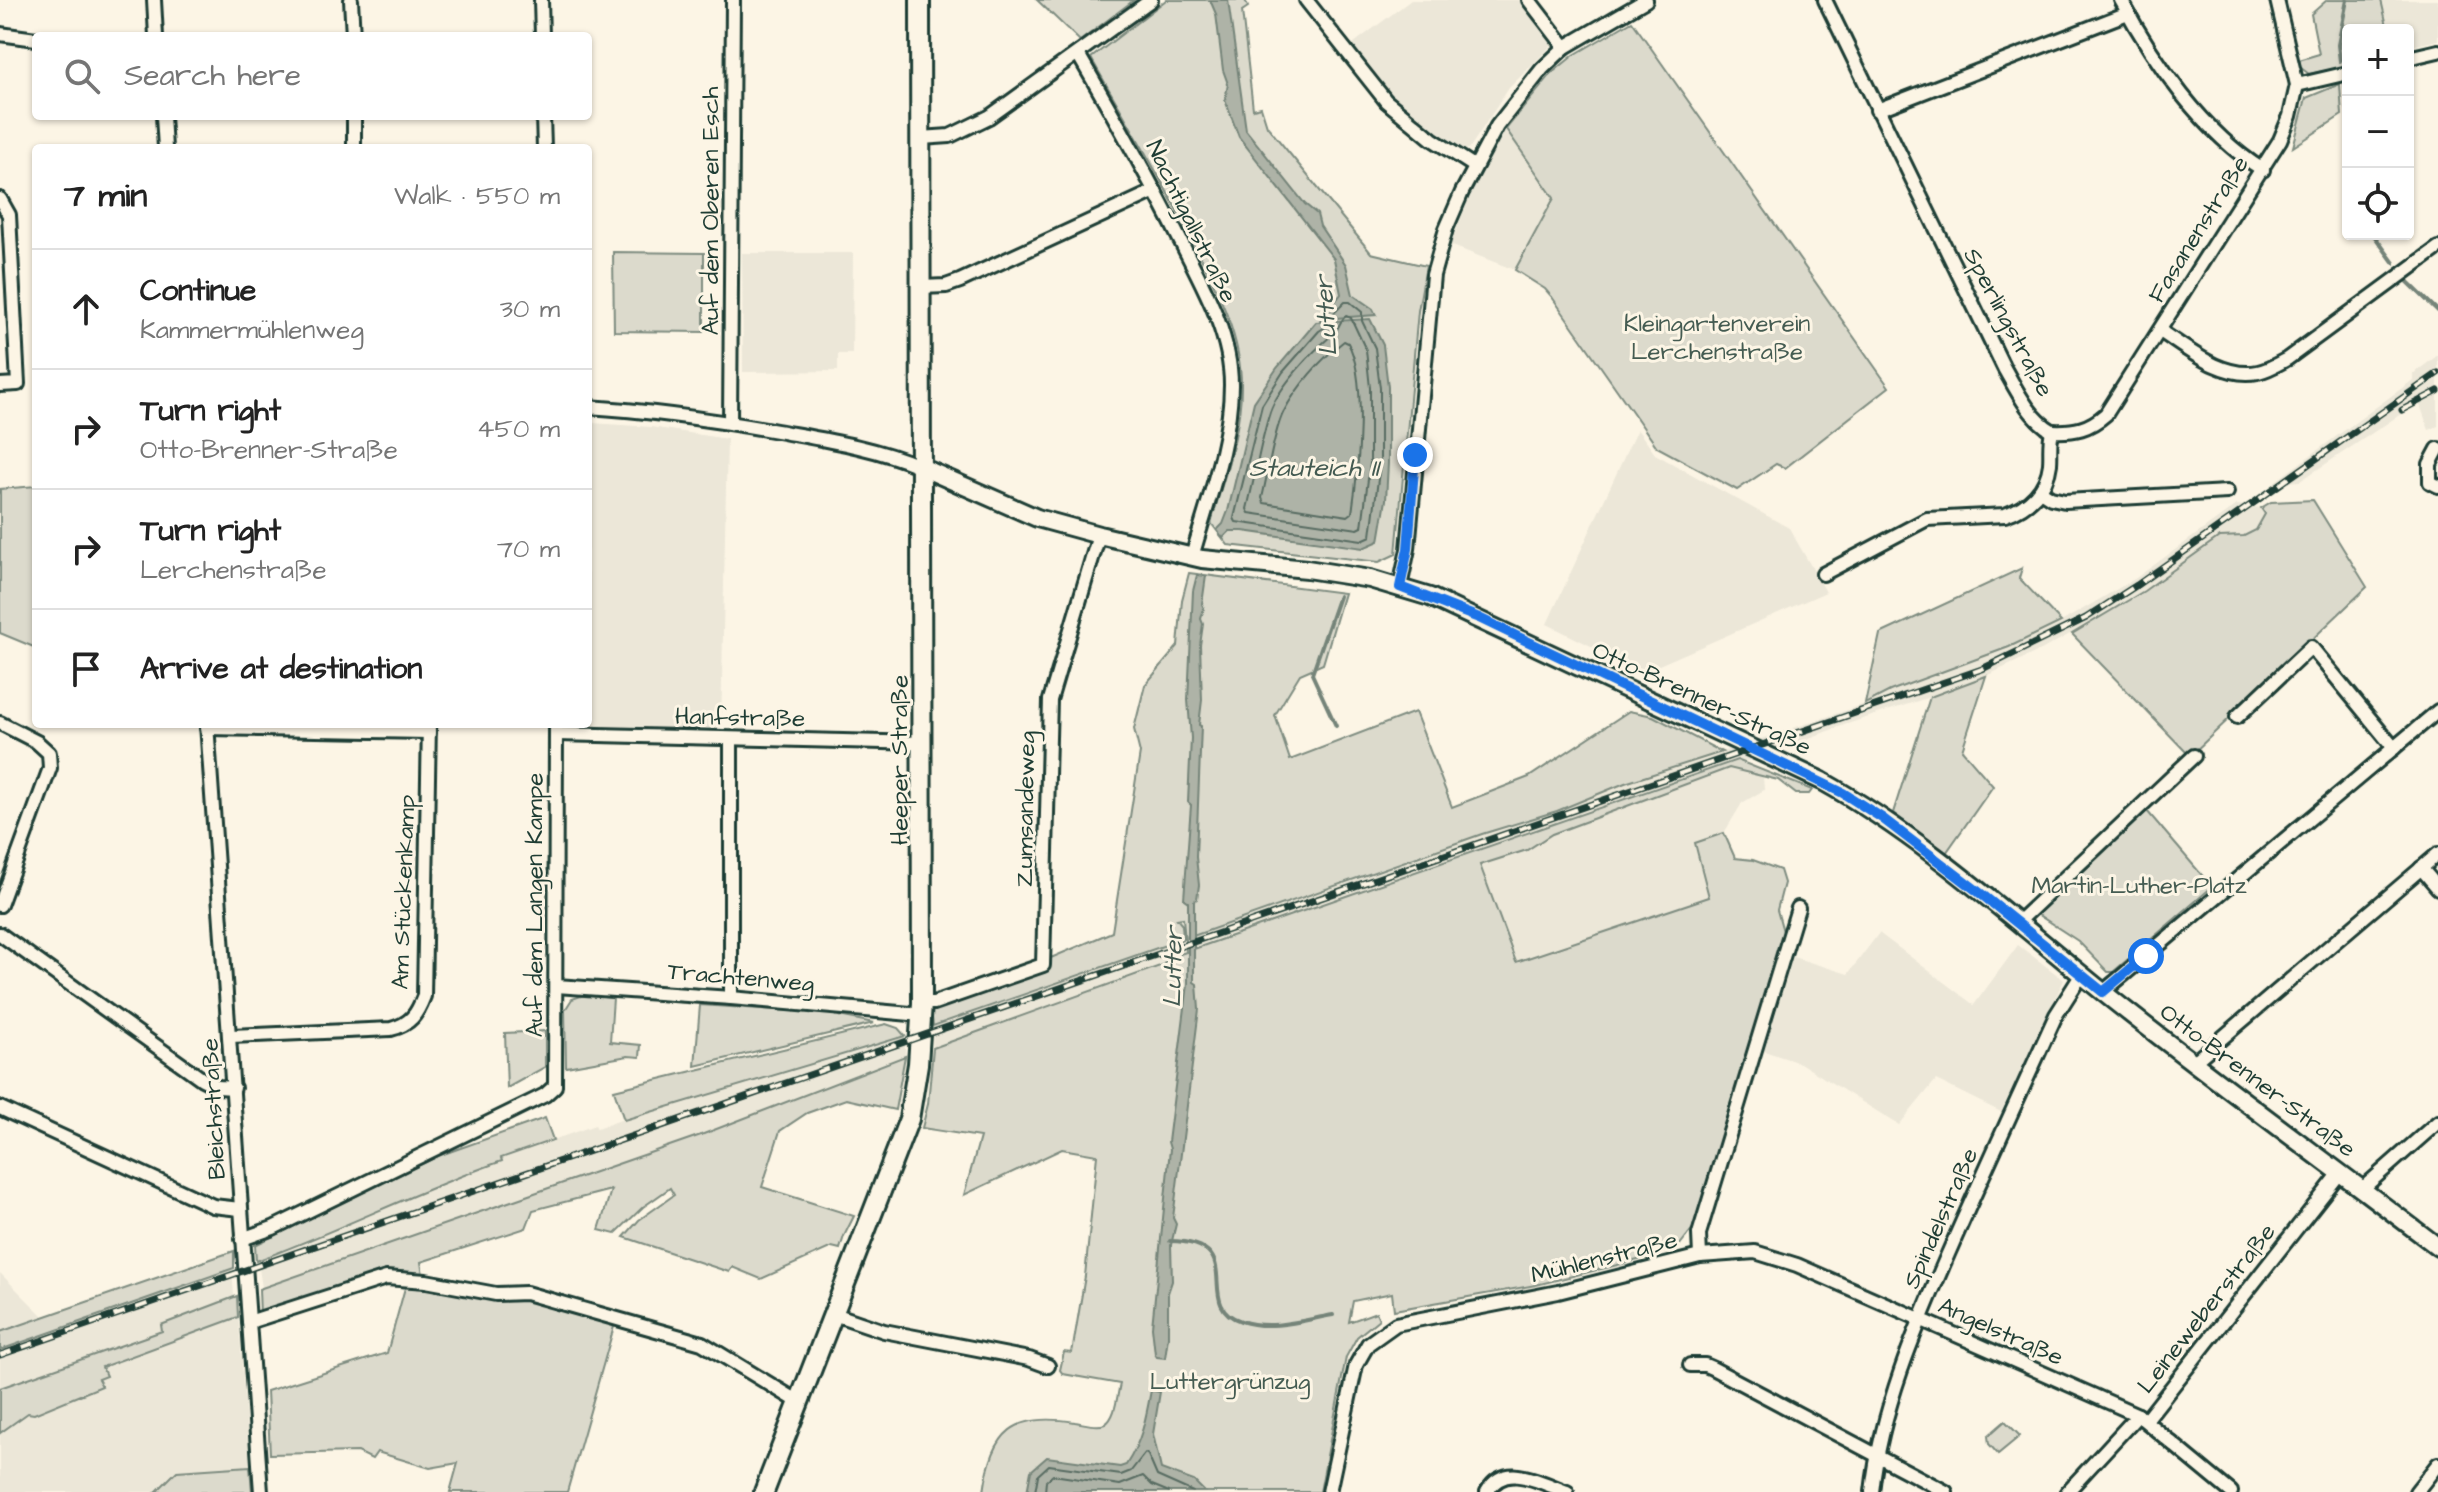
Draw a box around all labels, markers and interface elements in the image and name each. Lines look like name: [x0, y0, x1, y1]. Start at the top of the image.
map controls: [2342, 24, 2414, 240]
button: +: [2342, 24, 2414, 96]
search box: [32, 32, 592, 120]
icon: search: [60, 54, 104, 98]
text: Search here: [124, 55, 301, 97]
street label: Auf dem Oberen Esch: [694, 87, 728, 335]
button: −: [2342, 96, 2414, 168]
street label: Nachtigallstraße: [1136, 134, 1245, 309]
street label: Fasanenstraße: [2140, 150, 2258, 309]
button: locate: [2342, 168, 2414, 240]
text: 7 min: [64, 172, 147, 220]
text: Walk · 550 m: [394, 178, 560, 214]
street label: Sperlingstraße: [1954, 242, 2062, 403]
text: Continue: [140, 270, 256, 312]
water label: Lutter: [1305, 272, 1347, 357]
icon: ahead: [64, 287, 108, 331]
text: 30 m: [500, 291, 560, 327]
park label: Kleingartenverein Lerchenstraße: [1624, 307, 1810, 369]
text: Kammermühlenweg: [140, 312, 364, 348]
text: Turn right: [140, 390, 281, 432]
icon: right: [64, 407, 108, 451]
text: 450 m: [477, 411, 560, 447]
text: Otto-Brenner-Straße: [140, 432, 398, 468]
route end: [1397, 437, 1433, 473]
water label: Stauteich II: [1249, 450, 1382, 486]
text: Turn right: [140, 510, 281, 552]
icon: right: [64, 527, 108, 571]
text: 70 m: [497, 531, 560, 567]
text: Lerchenstraße: [140, 552, 327, 588]
street label: Otto-Brenner-Straße: [1587, 633, 1817, 765]
icon: arrive: [64, 647, 108, 691]
text: Arrive at destination: [140, 648, 422, 690]
street label: Heeper Straße: [883, 675, 917, 845]
street label: Hanfstraße: [675, 700, 805, 736]
street label: Zumsandeweg: [1008, 731, 1045, 887]
street label: Auf dem Langen Kampe: [518, 773, 553, 1037]
street label: Am Stückenkamp: [384, 794, 424, 990]
park label: Martin-Luther-Platz: [2031, 869, 2247, 903]
water label: Lutter: [1154, 924, 1192, 1008]
route start: [2128, 938, 2164, 974]
street label: Trachtenweg: [666, 955, 816, 1002]
street label: Otto-Brenner-Straße: [2152, 996, 2363, 1166]
street label: Bleichstraße: [193, 1037, 235, 1181]
street label: Spindelstraße: [1895, 1143, 1987, 1294]
street label: Leineweberstraße: [2129, 1216, 2284, 1401]
street label: Mühlenstraße: [1527, 1223, 1681, 1293]
street label: Angelstraße: [1932, 1289, 2069, 1376]
park label: Luttergrünzug: [1150, 1365, 1310, 1400]

